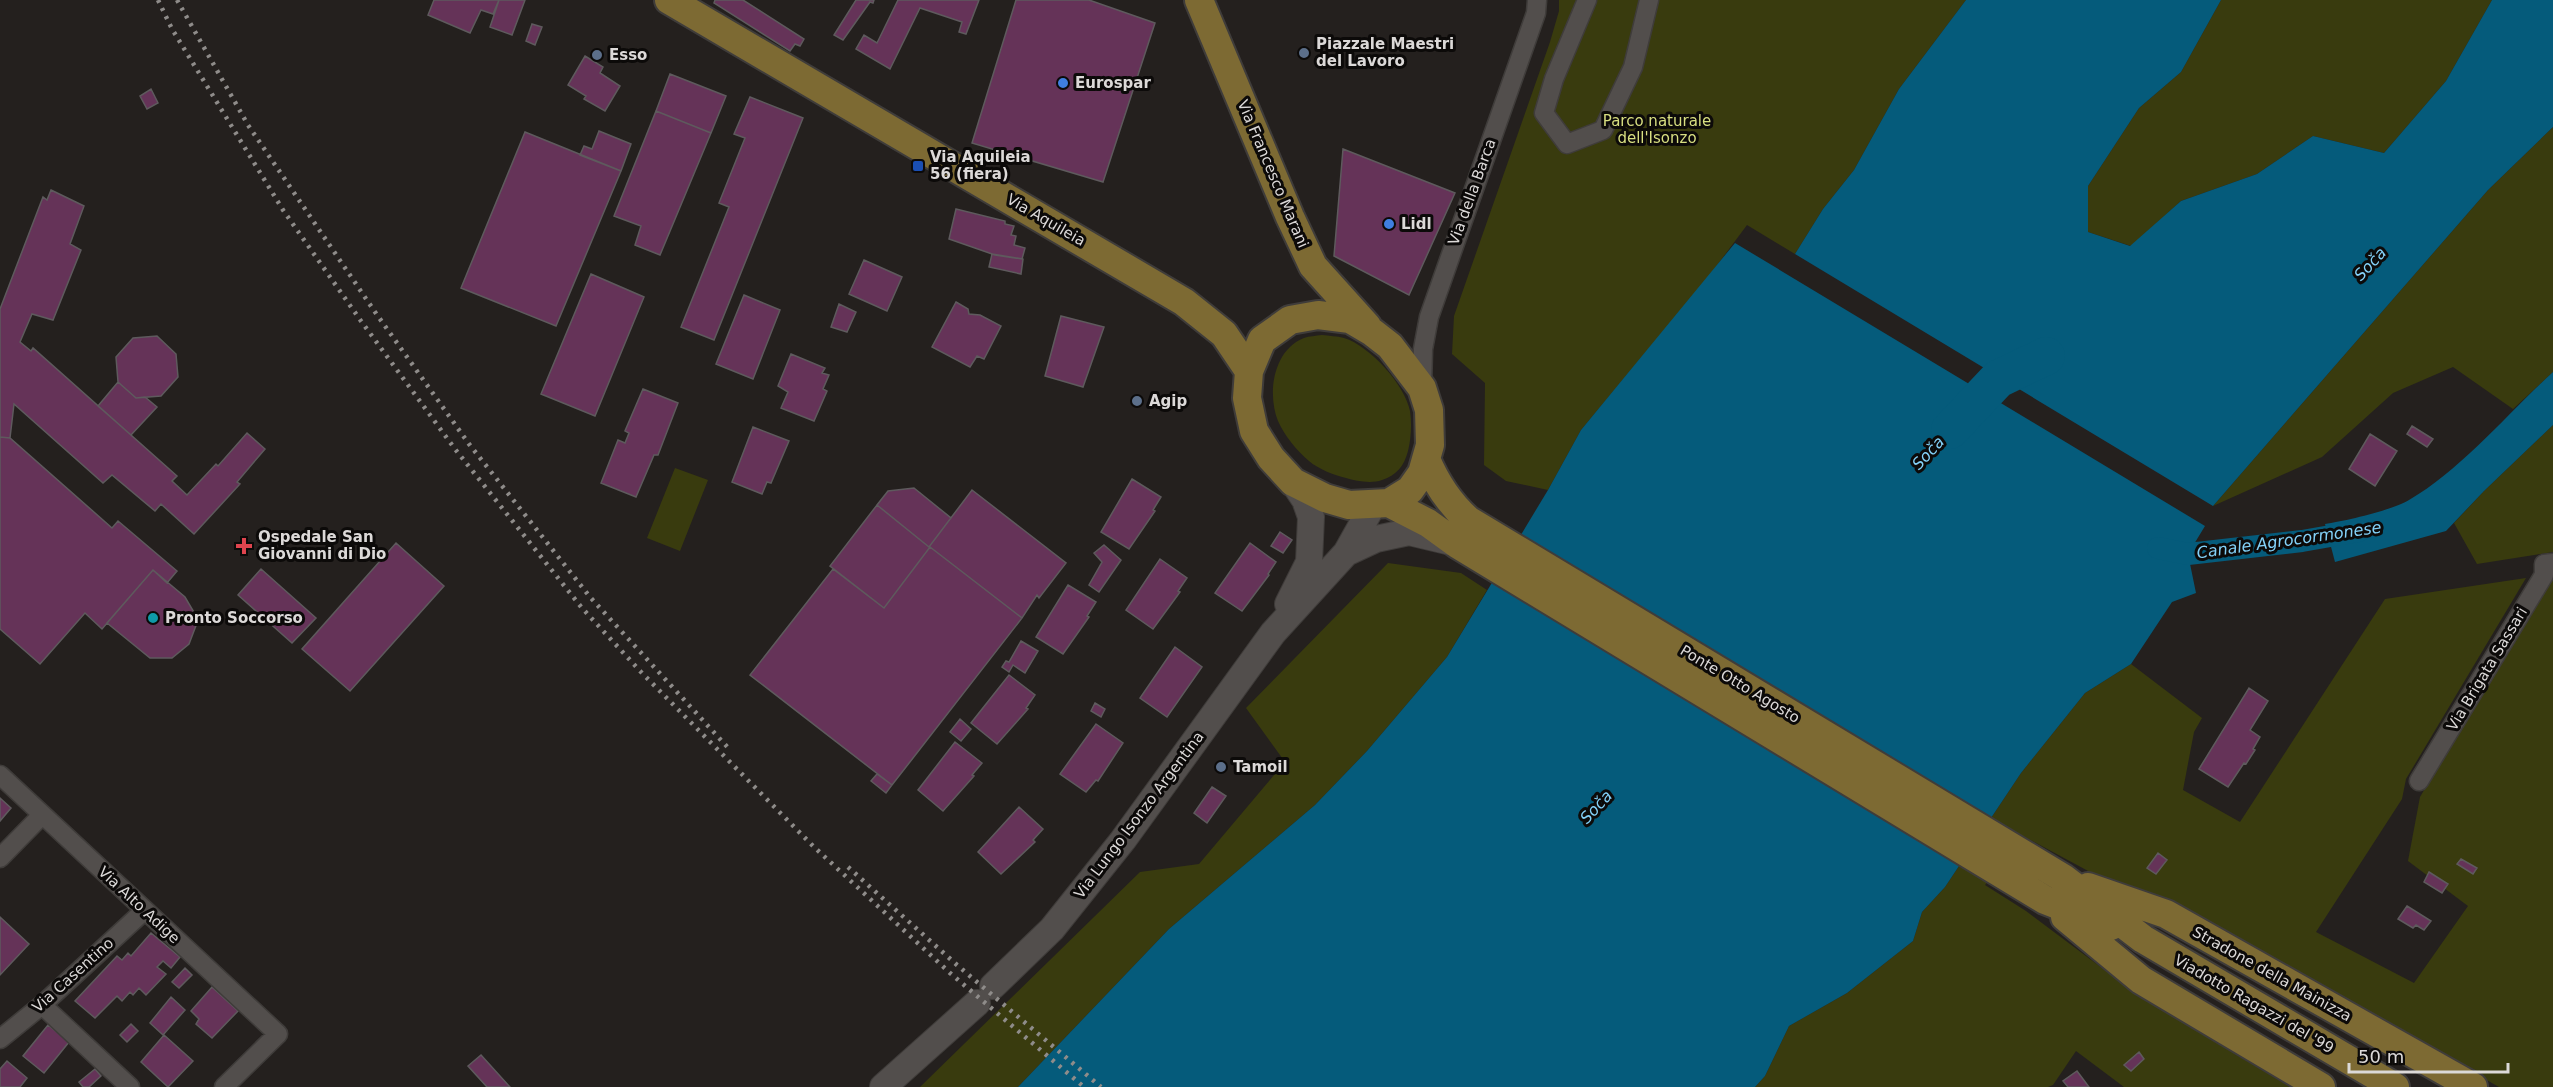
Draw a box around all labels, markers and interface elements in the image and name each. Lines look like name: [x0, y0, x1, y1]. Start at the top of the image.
place label: Piazzale Maestri del Lavoro: [1316, 35, 1454, 70]
place label: Esso: [609, 46, 647, 64]
marker: Piazzale Maestri del Lavoro: [1297, 46, 1311, 60]
marker: Esso: [590, 48, 604, 62]
place label: Eurospar: [1075, 74, 1151, 92]
marker: Eurospar: [1056, 76, 1070, 90]
street label: Via Francesco Marani: [1234, 97, 1312, 251]
park label: Parco naturale dell'Isonzo: [1603, 112, 1711, 147]
street label: Via della Barca: [1444, 136, 1500, 248]
place label: Via Aquileia 56 (fiera): [930, 148, 1031, 183]
marker: Via Aquileia 56 (fiera): [911, 159, 925, 173]
street label: Via Aquileia: [1003, 190, 1089, 250]
place label: Lidl: [1401, 215, 1432, 233]
marker: Lidl: [1382, 217, 1396, 231]
water label: Soča: [2350, 243, 2390, 285]
place label: Agip: [1149, 392, 1187, 410]
marker: Agip: [1130, 394, 1144, 408]
water label: Soča: [1908, 432, 1948, 474]
water label: Canale Agrocormonese: [2195, 518, 2383, 562]
place label: Ospedale San Giovanni di Dio: [258, 528, 386, 563]
marker: Ospedale San Giovanni di Dio: [235, 537, 253, 555]
street label: Via Brigata Sassari: [2443, 604, 2531, 734]
place label: Pronto Soccorso: [165, 609, 303, 627]
marker: Pronto Soccorso: [146, 611, 160, 625]
street label: Ponte Otto Agosto: [1677, 641, 1803, 727]
street label: Via Lungo Isonzo Argentina: [1070, 728, 1208, 902]
place label: Tamoil: [1233, 758, 1288, 776]
marker: Tamoil: [1214, 760, 1228, 774]
water label: Soča: [1576, 786, 1616, 828]
street label: Via Alto Adige: [95, 863, 183, 947]
street label: Stradone della Mainizza: [2189, 923, 2355, 1025]
street label: Via Casentino: [29, 934, 117, 1016]
street label: Viadotto Ragazzi del '99: [2171, 951, 2337, 1057]
scale bar: [2349, 1036, 2508, 1074]
text: 50 m: [2358, 1046, 2404, 1067]

